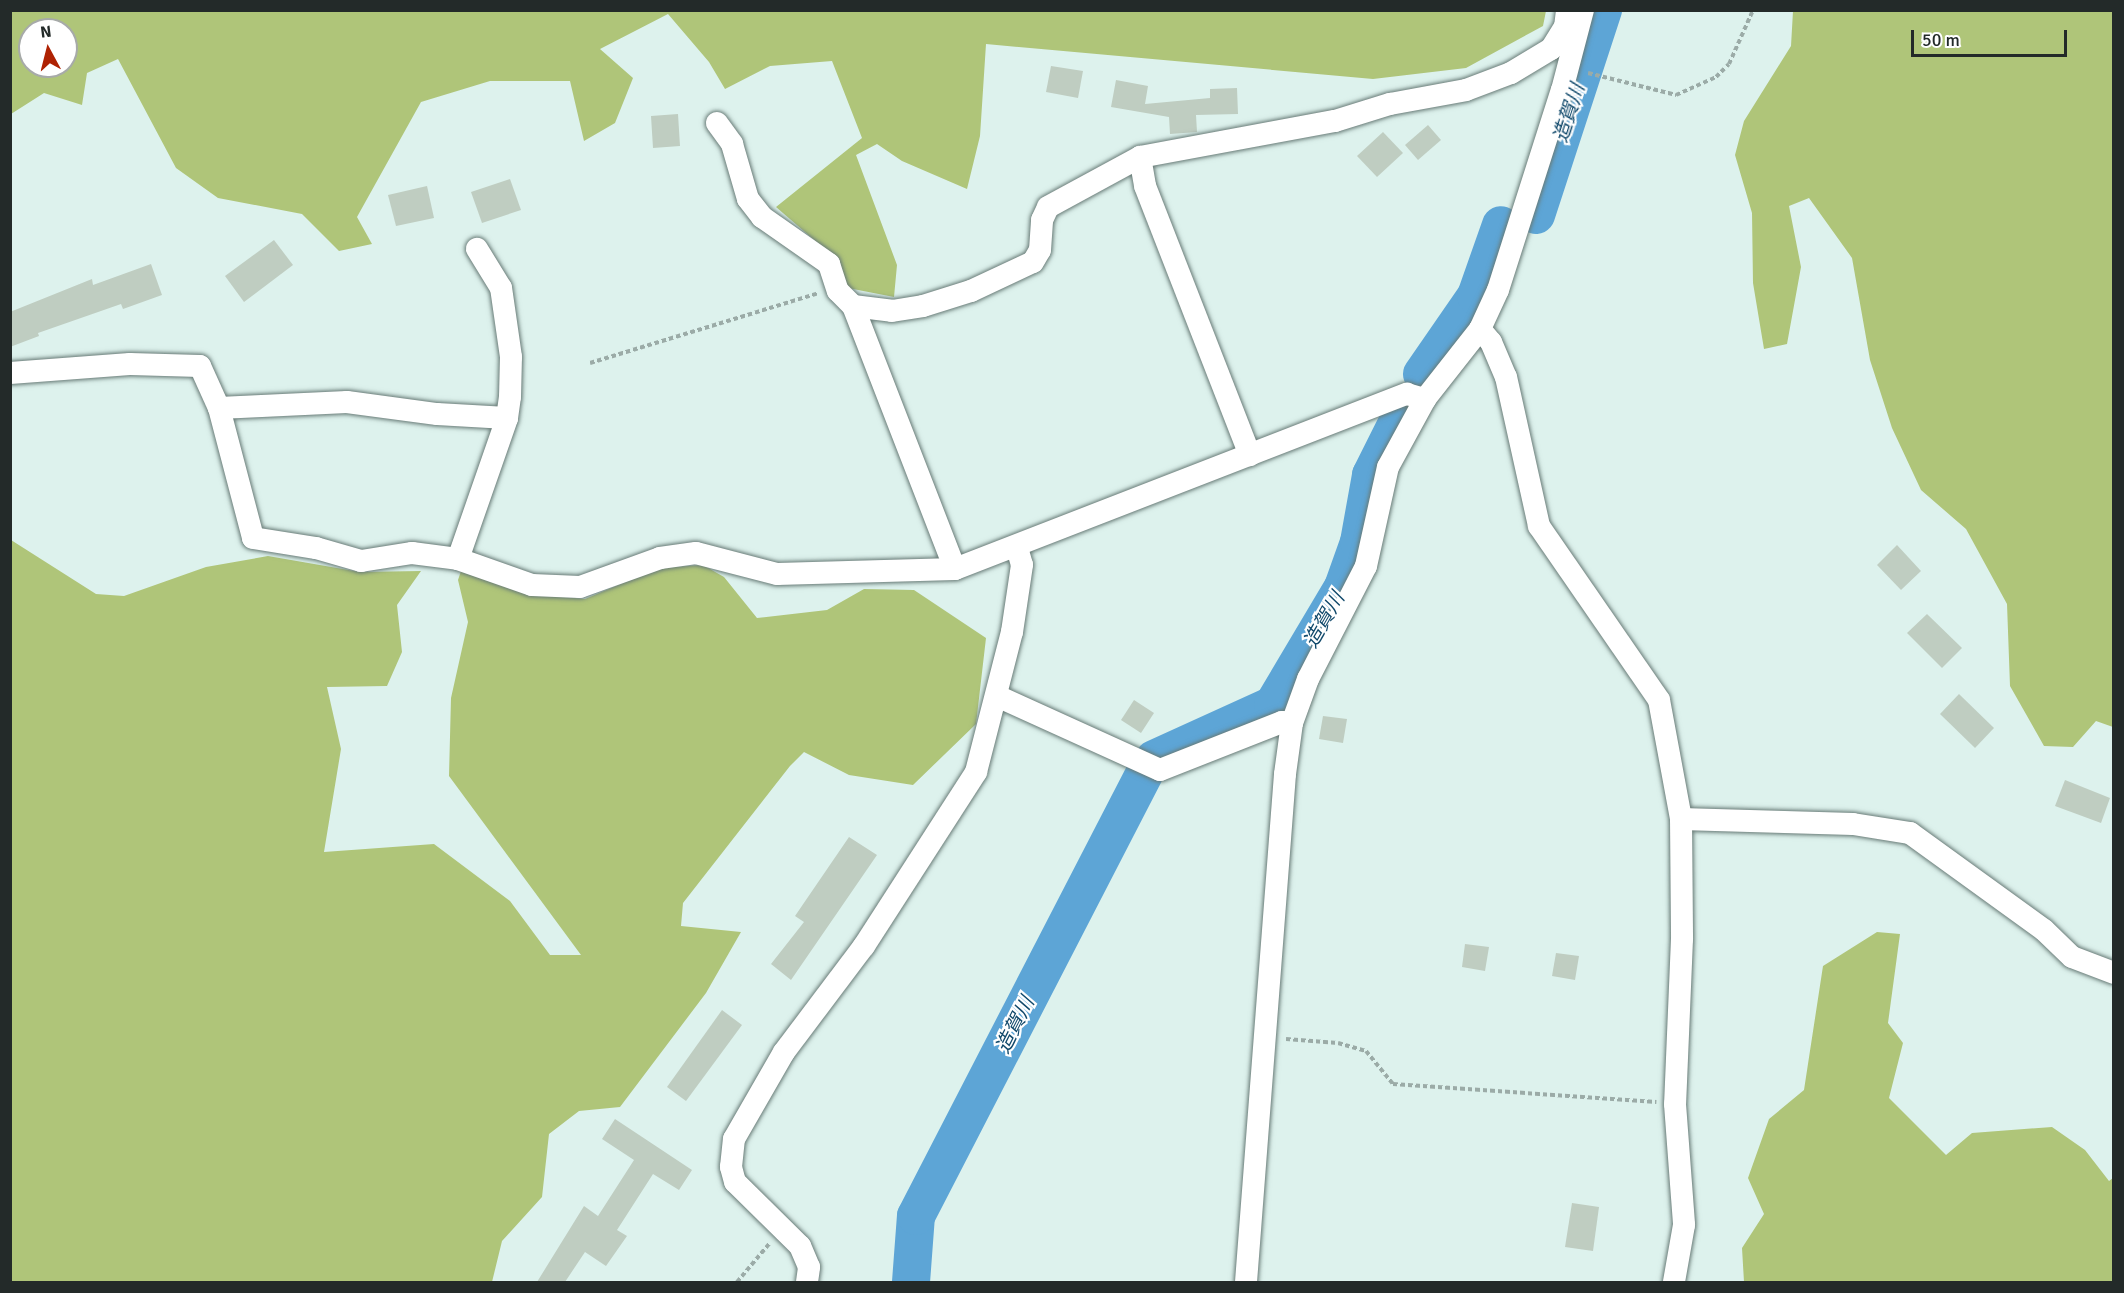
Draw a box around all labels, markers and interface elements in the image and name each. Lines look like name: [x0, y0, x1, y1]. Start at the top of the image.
north arrow: [18, 18, 78, 78]
scale bar: [1914, 18, 2070, 56]
text: N: [39, 22, 53, 43]
text: 50 m: [1922, 29, 1960, 51]
water label: 造賀川: [1548, 81, 1590, 145]
water label: 造賀川: [1299, 588, 1349, 652]
water label: 造賀川: [991, 993, 1039, 1057]

